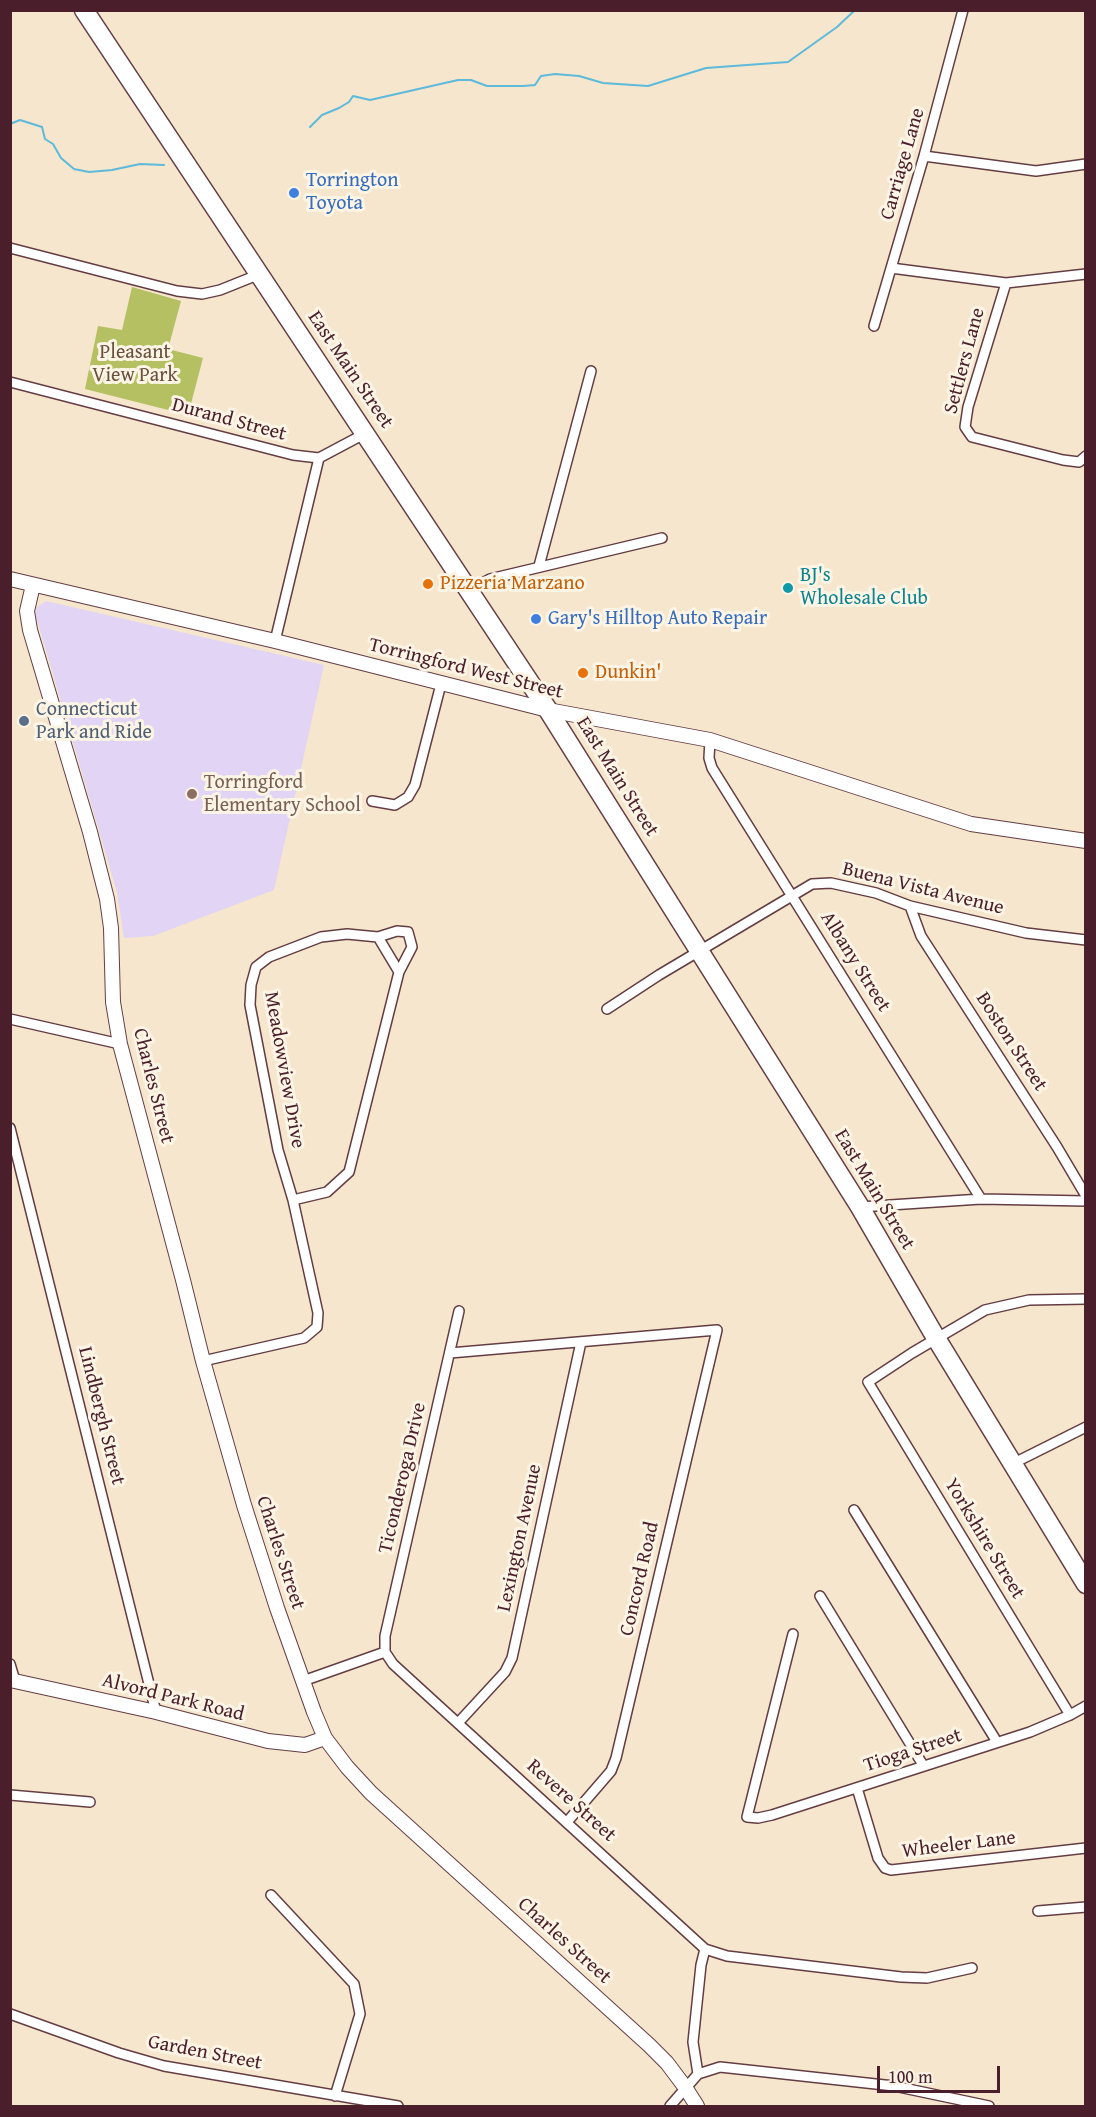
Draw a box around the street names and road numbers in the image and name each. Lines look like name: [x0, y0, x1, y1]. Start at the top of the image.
street label: Carriage Lane: [876, 105, 930, 223]
street label: Settlers Lane: [939, 305, 991, 417]
street label: East Main Street: [302, 307, 398, 433]
street label: Durand Street: [169, 393, 289, 447]
street label: Torringford West Street: [366, 633, 566, 705]
street label: East Main Street: [571, 713, 663, 841]
street label: Buena Vista Avenue: [840, 857, 1006, 921]
street label: Albany Street: [815, 907, 895, 1017]
street label: Boston Street: [970, 988, 1052, 1096]
street label: Meadowview Drive: [258, 990, 310, 1150]
street label: Charles Street: [127, 1026, 179, 1146]
street label: East Main Street: [829, 1125, 919, 1255]
street label: Lindbergh Street: [72, 1344, 130, 1488]
street label: Ticonderoga Drive: [374, 1400, 432, 1556]
street label: Lexington Avenue: [493, 1462, 547, 1614]
street label: Yorkshire Street: [939, 1474, 1029, 1604]
street label: Charles Street: [250, 1493, 310, 1613]
street label: Concord Road: [615, 1520, 665, 1638]
street label: Alvord Park Road: [100, 1669, 246, 1727]
street label: Tioga Street: [861, 1724, 965, 1778]
street label: Revere Street: [521, 1755, 621, 1847]
street label: Wheeler Lane: [901, 1826, 1017, 1864]
street label: Charles Street: [512, 1893, 616, 1989]
street label: Garden Street: [146, 2030, 264, 2076]

